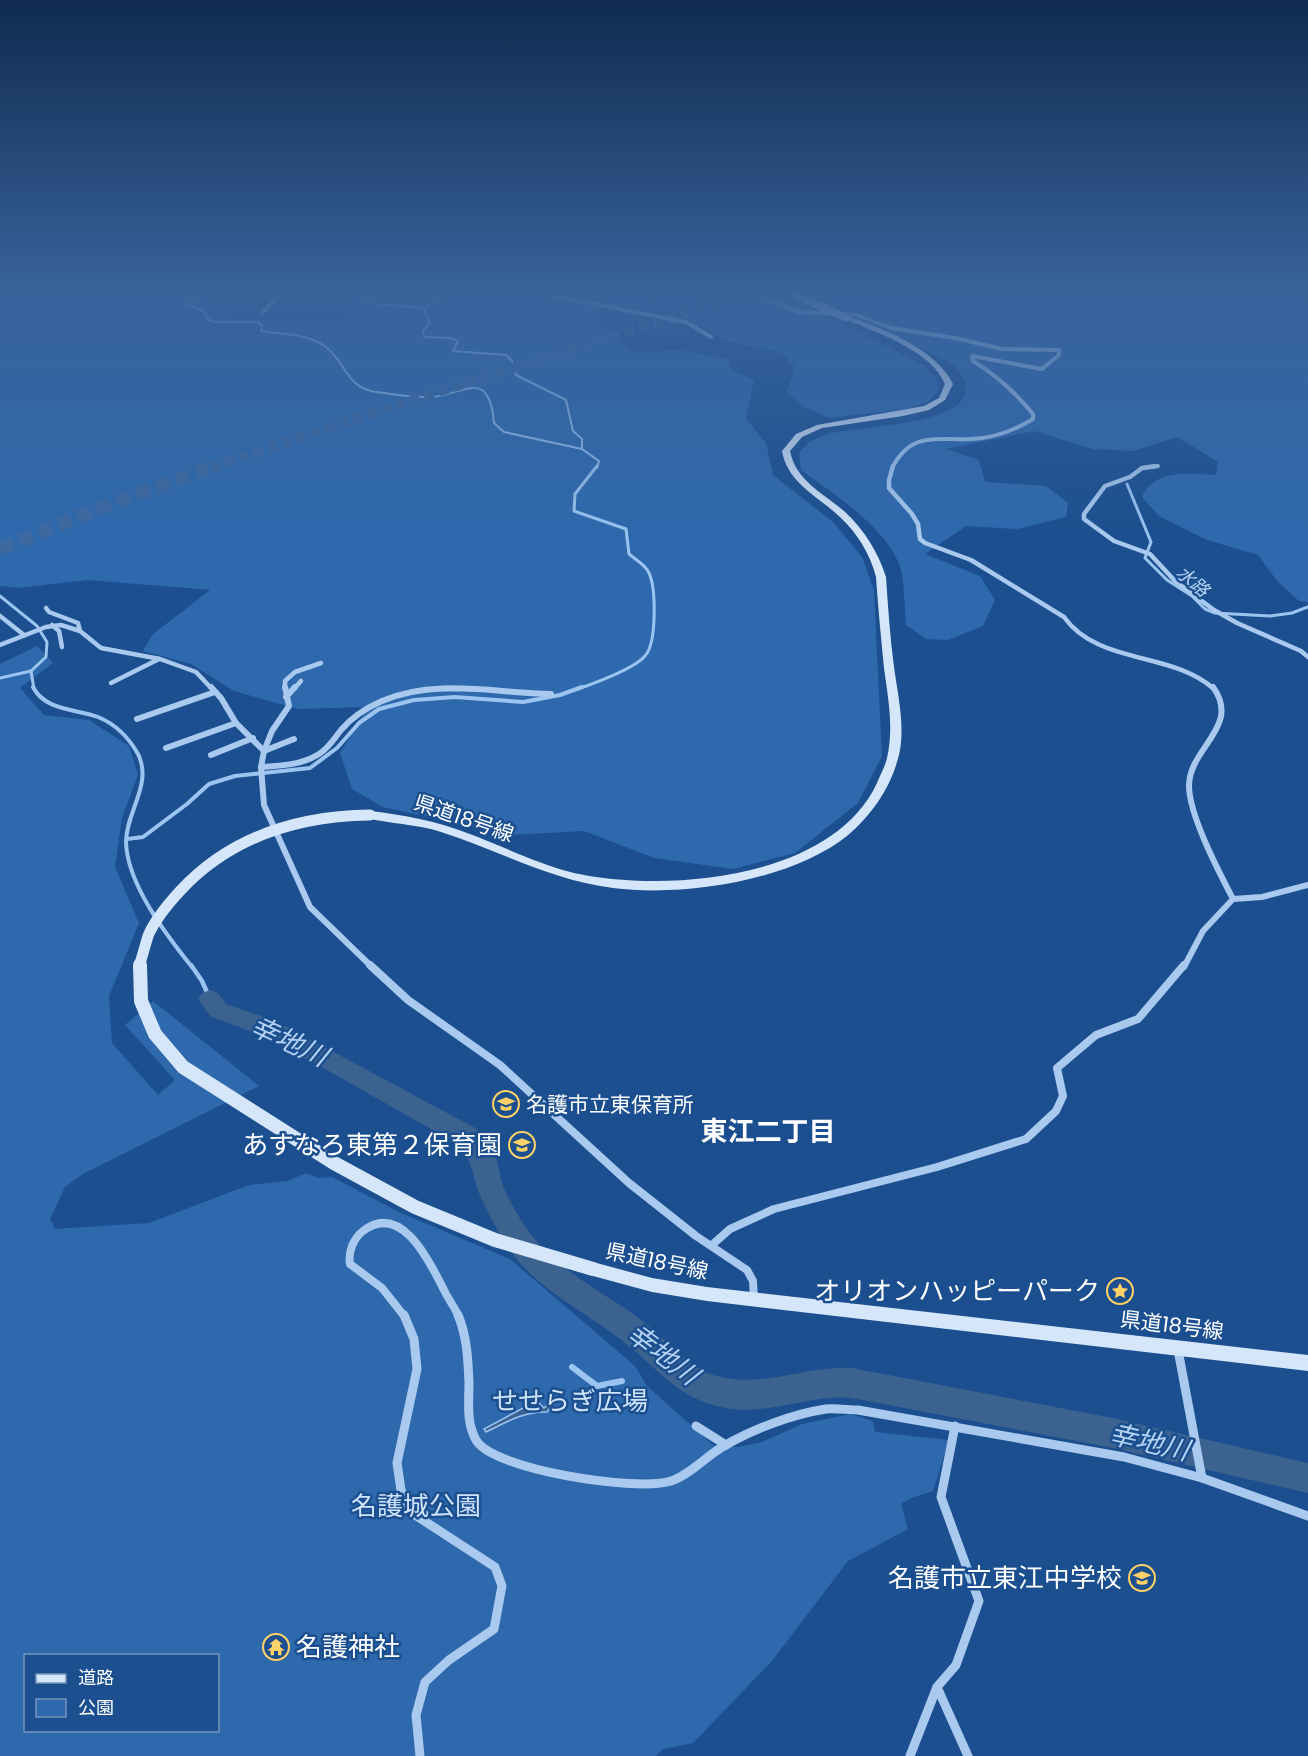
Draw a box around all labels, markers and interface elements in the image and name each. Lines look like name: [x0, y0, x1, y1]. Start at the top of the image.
water label: 水路: [1171, 560, 1216, 603]
street label: 県道18号線: [410, 787, 518, 849]
water label: 幸地川: [244, 1007, 336, 1076]
school or university icon: 名護市立東保育所: [491, 1089, 521, 1119]
place label: 名護市立東保育所: [526, 1090, 694, 1119]
district label: 東江二丁目: [701, 1113, 836, 1150]
place label: あすなろ東第２保育園: [242, 1127, 502, 1163]
school or university icon: あすなろ東第２保育園: [507, 1130, 537, 1160]
street label: 県道18号線: [603, 1236, 711, 1286]
place label: オリオンハッピーパーク: [814, 1273, 1100, 1309]
place icon: オリオンハッピーパーク: [1105, 1276, 1135, 1306]
street label: 県道18号線: [1119, 1304, 1225, 1346]
water label: 幸地川: [620, 1315, 709, 1395]
park label: せせらぎ広場: [492, 1383, 648, 1419]
water label: 幸地川: [1105, 1415, 1196, 1470]
park label: 名護城公園: [351, 1488, 481, 1524]
place label: 名護市立東江中学校: [888, 1560, 1122, 1596]
school or university icon: 名護市立東江中学校: [1127, 1563, 1157, 1593]
place label: 名護神社: [296, 1629, 400, 1665]
temple icon: 名護神社: [261, 1632, 291, 1662]
legend: [24, 1654, 219, 1732]
text: 道路: [78, 1665, 114, 1690]
text: 公園: [78, 1695, 114, 1720]

